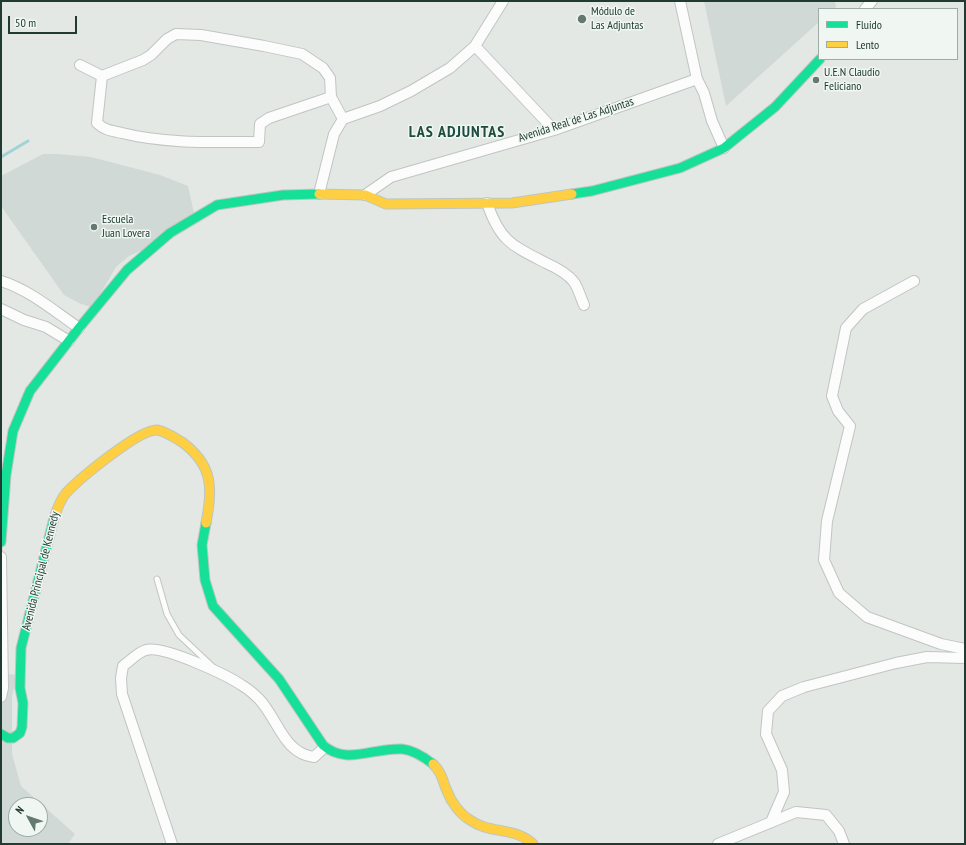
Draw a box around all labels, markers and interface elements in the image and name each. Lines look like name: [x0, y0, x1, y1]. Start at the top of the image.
place label: Módulo de Las Adjuntas: [591, 5, 643, 33]
scale bar: [10, 8, 79, 34]
legend: [818, 8, 958, 60]
marker: Módulo de Las Adjuntas: [576, 13, 588, 25]
text: 50 m: [15, 15, 36, 30]
text: Fluido: [856, 17, 882, 32]
text: Lento: [856, 37, 879, 52]
place label: U.E.N Claudio Feliciano: [824, 66, 880, 94]
marker: U.E.N Claudio Feliciano: [811, 75, 821, 85]
street label: Avenida Real de Las Adjuntas: [516, 95, 636, 145]
district label: LAS ADJUNTAS: [409, 122, 505, 142]
place label: Escuela Juan Lovera: [102, 213, 150, 241]
marker: Escuela Juan Lovera: [89, 222, 99, 232]
street label: Avenida Principal de Kennedy: [19, 510, 63, 632]
north arrow: [8, 797, 48, 837]
text: N: [12, 803, 27, 817]

